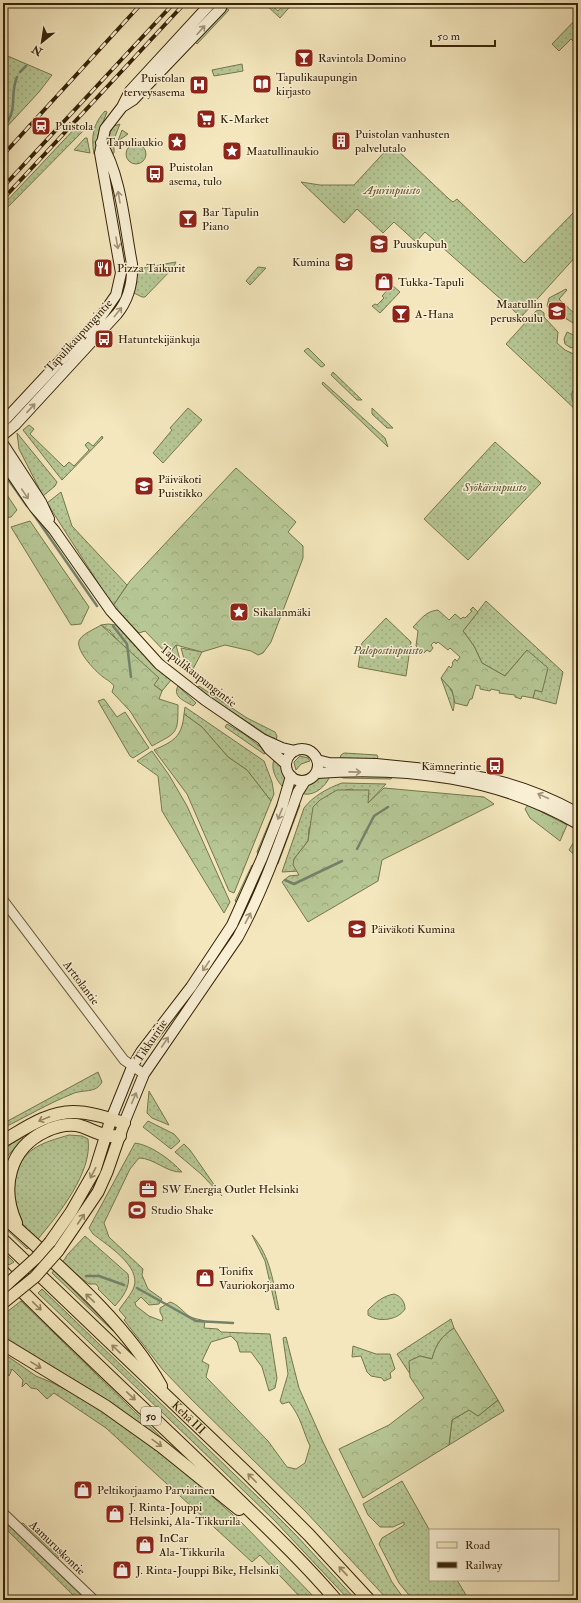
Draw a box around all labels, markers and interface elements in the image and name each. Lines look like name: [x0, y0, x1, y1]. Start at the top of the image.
north arrow: [22, 22, 62, 62]
scale bar: [431, 22, 495, 48]
one-way arrow: [196, 25, 205, 35]
text: 50 m: [437, 29, 461, 44]
text: N: [29, 42, 46, 59]
bar icon: Ravintola Domino: [293, 47, 315, 69]
place label: Ravintola Domino: [318, 51, 406, 66]
place label: Tapulikaupungin kirjasto: [276, 70, 358, 99]
place label: Puistolan terveysasema: [124, 71, 186, 100]
library icon: Tapulikaupungin kirjasto: [251, 73, 273, 95]
hospital icon: Puistolan terveysasema: [188, 74, 210, 96]
supermarket icon: K-Market: [195, 108, 217, 130]
place label: K-Market: [220, 112, 269, 127]
station icon: Puistola: [30, 115, 52, 137]
place label: Puistola: [55, 119, 94, 134]
place label: Puistolan vanhusten palvelutalo: [354, 127, 450, 156]
building icon: Puistolan vanhusten palvelutalo: [330, 130, 352, 152]
place icon: Tapuliaukio: [166, 131, 188, 153]
place label: Tapuliaukio: [106, 135, 163, 150]
place icon: Maatullinaukio: [221, 140, 243, 162]
place label: Maatullinaukio: [246, 144, 319, 159]
place label: Puistolan asema, tulo: [169, 160, 222, 189]
bus stop icon: Puistolan asema, tulo: [144, 163, 166, 185]
park label: Ajurinpuisto: [362, 183, 420, 198]
one-way arrow: [115, 191, 123, 204]
place label: Bar Tapulin Piano: [202, 205, 259, 234]
bar icon: Bar Tapulin Piano: [177, 208, 199, 230]
school or university icon: Puuskupuh: [368, 233, 390, 255]
one-way arrow: [113, 236, 121, 249]
place label: Puuskupuh: [393, 237, 448, 252]
school or university icon: Kumina: [333, 251, 355, 273]
place label: Kumina: [292, 255, 331, 270]
restaurant icon: Pizza Taikurit: [92, 257, 114, 279]
place label: Pizza Taikurit: [117, 261, 185, 276]
shop icon: Tukka-Tapuli: [373, 271, 395, 293]
place label: Tukka-Tapuli: [398, 275, 464, 290]
street label: Tapulikaupungintie: [42, 296, 116, 376]
place label: Maatullin peruskoulu: [489, 297, 543, 326]
school or university icon: Maatullin peruskoulu: [546, 300, 568, 322]
bar icon: A-Hana: [390, 303, 412, 325]
one-way arrow: [114, 306, 123, 317]
place label: A-Hana: [414, 307, 455, 322]
bus stop icon: Hatuntekijänkuja: [93, 328, 115, 350]
place label: Hatuntekijänkuja: [118, 332, 201, 347]
one-way arrow: [26, 403, 35, 413]
place label: Päiväkoti Puistikko: [158, 472, 203, 501]
school or university icon: Päiväkoti Puistikko: [133, 475, 155, 497]
park label: Syökärinpuisto: [462, 480, 527, 495]
one-way arrow: [21, 488, 29, 499]
place icon: Sikalanmäki: [228, 601, 250, 623]
place label: Sikalanmäki: [253, 605, 311, 620]
street label: Tapulikaupungintie: [157, 641, 239, 711]
park label: Palopostinpuisto: [352, 643, 423, 658]
bus stop icon: Kämnerintie: [484, 755, 506, 777]
place label: Kämnerintie: [421, 759, 481, 774]
one-way arrow: [348, 768, 361, 775]
one-way arrow: [538, 792, 550, 799]
one-way arrow: [275, 807, 283, 819]
one-way arrow: [245, 912, 252, 924]
school or university icon: Päiväkoti Kumina: [346, 918, 368, 940]
place label: Päiväkoti Kumina: [371, 922, 456, 937]
street label: Arttolantie: [59, 957, 103, 1008]
one-way arrow: [202, 960, 210, 971]
street label: Tikkuritie: [131, 1016, 171, 1066]
one-way arrow: [161, 1037, 169, 1048]
one-way arrow: [131, 1093, 138, 1105]
one-way arrow: [38, 1116, 50, 1123]
one-way arrow: [89, 1166, 96, 1178]
office icon: SW Energia Outlet Helsinki: [137, 1178, 159, 1200]
place label: SW Energia Outlet Helsinki: [162, 1182, 299, 1197]
sports icon: Studio Shake: [126, 1199, 148, 1221]
place label: Studio Shake: [151, 1203, 214, 1218]
one-way arrow: [77, 1214, 85, 1225]
place label: Tonifix Vauriokorjaamo: [219, 1264, 295, 1293]
shop icon: Tonifix Vauriokorjaamo: [194, 1267, 216, 1289]
one-way arrow: [85, 1293, 95, 1303]
one-way arrow: [32, 1301, 42, 1310]
one-way arrow: [111, 1344, 121, 1354]
one-way arrow: [30, 1361, 42, 1369]
one-way arrow: [125, 1391, 135, 1400]
street label: Kehä III: [169, 1398, 209, 1437]
road number: 50: [141, 1407, 161, 1425]
one-way arrow: [151, 1439, 162, 1447]
one-way arrow: [247, 1473, 257, 1483]
shop icon: Peltikorjaamo Parviainen: [72, 1479, 94, 1501]
place label: Peltikorjaamo Parviainen: [97, 1483, 215, 1498]
place label: J. Rinta-Jouppi Helsinki, Ala-Tikkurila: [128, 1500, 242, 1529]
shop icon: J. Rinta-Jouppi Helsinki, Ala-Tikkurila: [104, 1503, 126, 1525]
street label: Aamuruskontie: [25, 1517, 88, 1578]
legend: [429, 1529, 559, 1581]
place label: InCar Ala-Tikkurila: [158, 1531, 226, 1560]
shop icon: InCar Ala-Tikkurila: [134, 1534, 156, 1556]
text: Road: [465, 1538, 490, 1553]
text: Railway: [465, 1558, 503, 1573]
shop icon: J. Rinta-Jouppi Bike, Helsinki: [111, 1559, 133, 1581]
place label: J. Rinta-Jouppi Bike, Helsinki: [135, 1563, 279, 1578]
one-way arrow: [338, 1566, 348, 1576]

